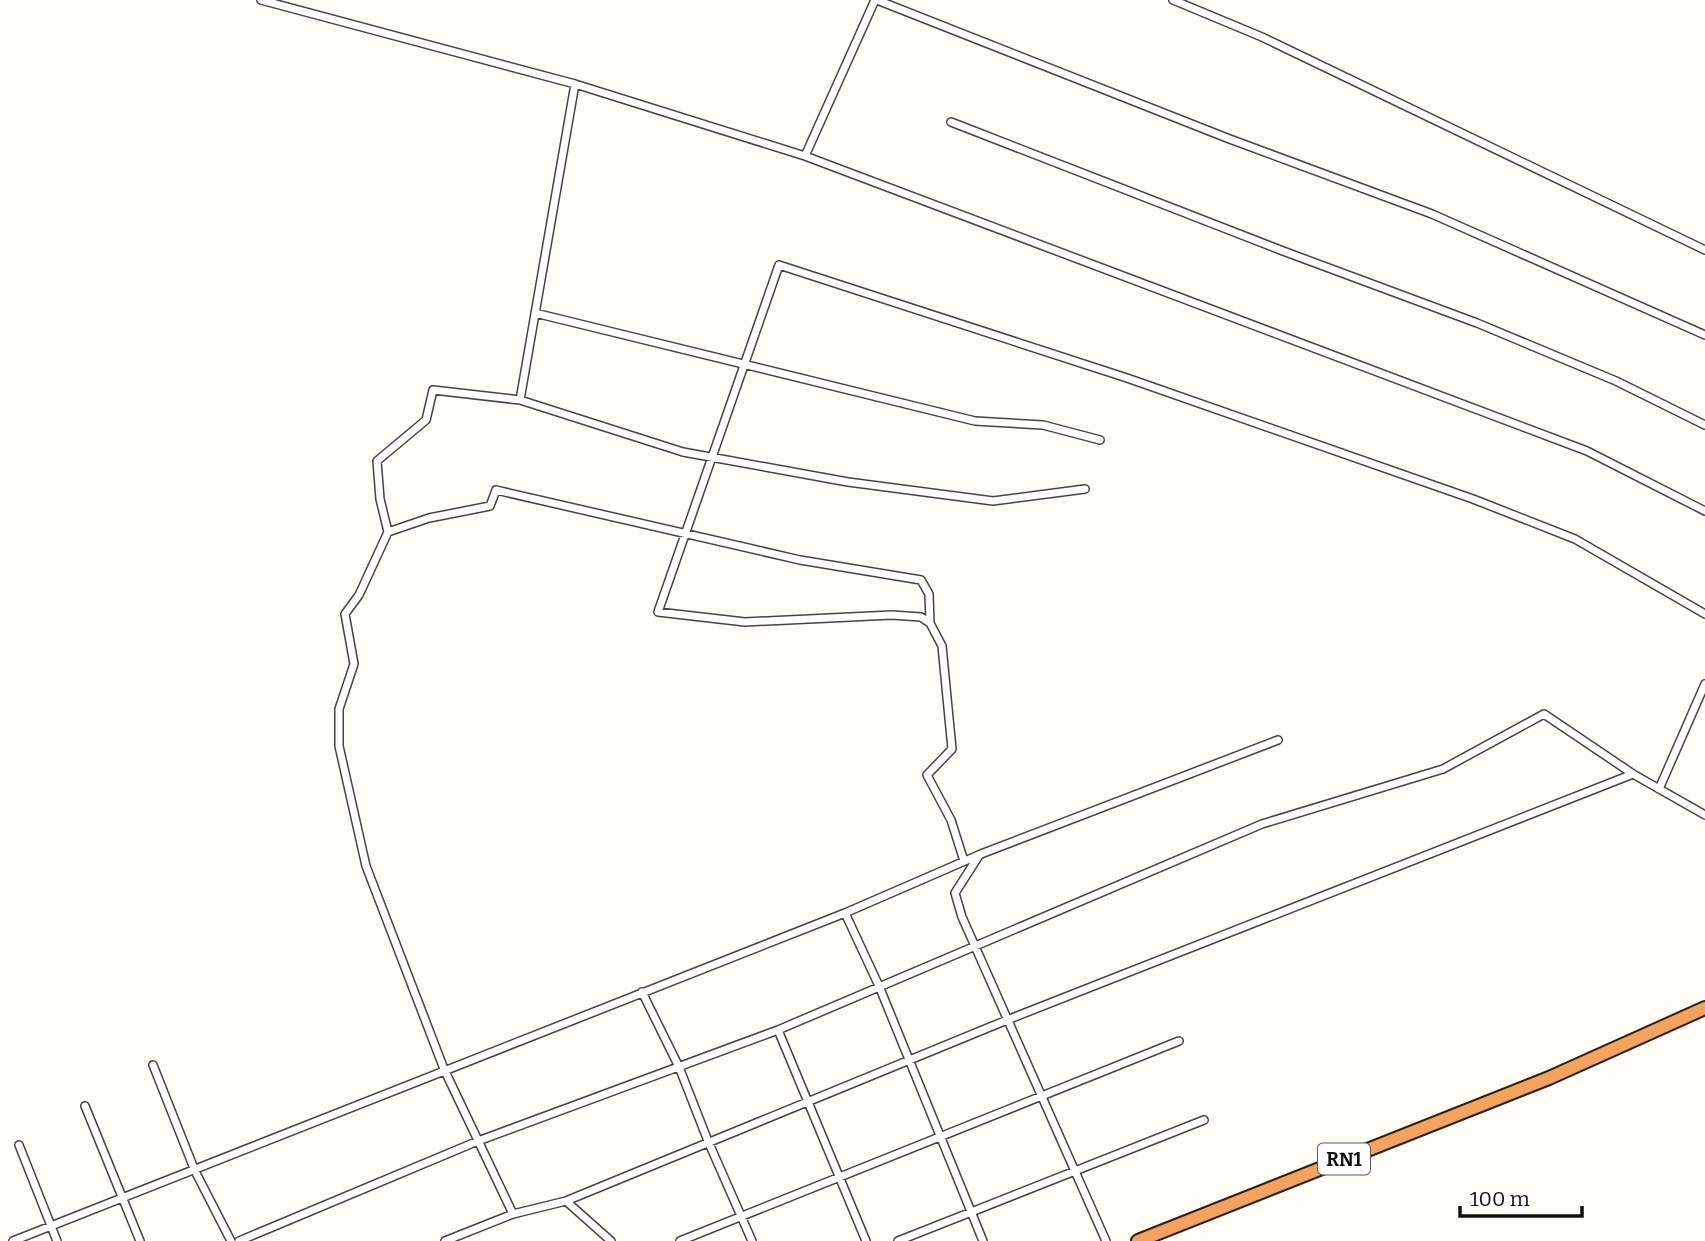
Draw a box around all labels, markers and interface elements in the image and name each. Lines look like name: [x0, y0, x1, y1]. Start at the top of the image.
road number: RN1: [1318, 1144, 1370, 1175]
scale bar: [1460, 1174, 1582, 1218]
text: 100 m: [1470, 1186, 1530, 1212]

